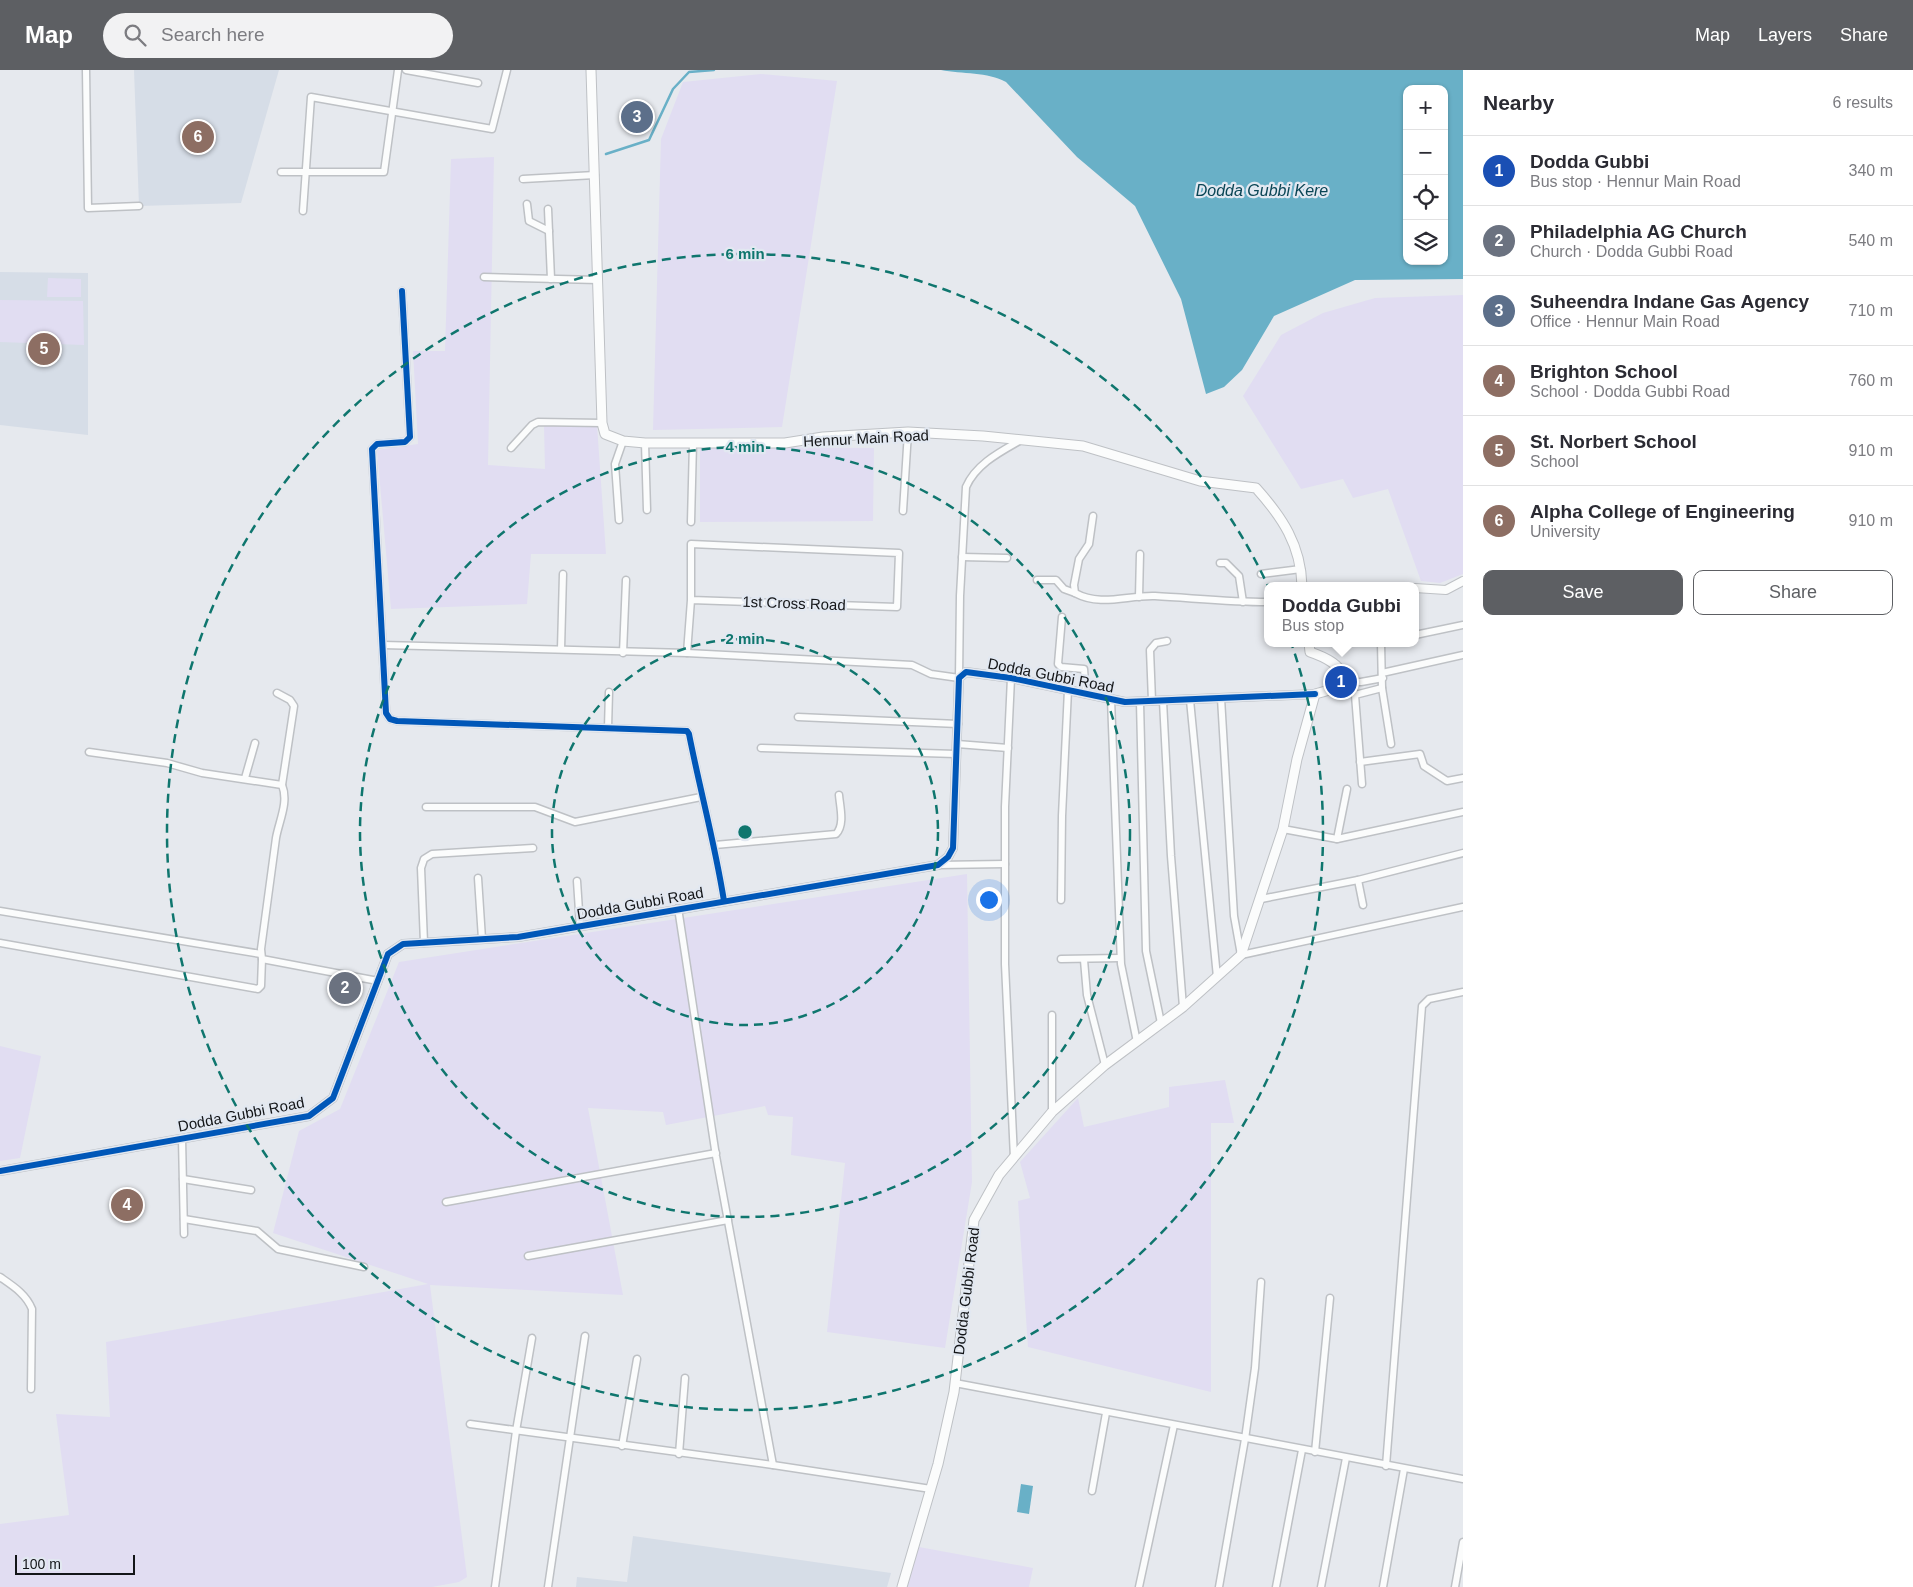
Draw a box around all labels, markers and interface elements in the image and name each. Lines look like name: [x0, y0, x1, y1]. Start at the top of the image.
search box: [103, 13, 453, 58]
text: Map: [25, 21, 73, 48]
icon: search: [121, 21, 149, 49]
text: Search here: [161, 24, 265, 45]
text: Map: [1695, 25, 1730, 45]
text: Layers: [1758, 25, 1812, 45]
text: Share: [1840, 25, 1888, 45]
map controls: [1403, 85, 1448, 265]
button: +: [1403, 85, 1448, 130]
text: Nearby: [1483, 91, 1554, 114]
text: 6 results: [1833, 94, 1893, 111]
pin: 3: [621, 98, 653, 136]
pin: 6: [182, 118, 214, 156]
button: −: [1403, 130, 1448, 175]
text: Dodda Gubbi: [1530, 151, 1649, 172]
text: 1: [1495, 162, 1503, 179]
text: 340 m: [1849, 162, 1893, 179]
text: Bus stop · Hennur Main Road: [1530, 173, 1741, 190]
button: locate: [1403, 175, 1448, 220]
water label: Dodda Gubbi Kere: [1196, 182, 1328, 199]
button: layers: [1403, 220, 1448, 265]
text: Philadelphia AG Church: [1530, 221, 1747, 242]
text: 2: [1495, 232, 1503, 249]
text: 540 m: [1849, 232, 1893, 249]
text: Church · Dodda Gubbi Road: [1530, 243, 1733, 260]
text: 6 min: [725, 245, 765, 262]
text: Suheendra Indane Gas Agency: [1530, 291, 1809, 312]
text: 3: [1495, 302, 1503, 319]
text: 710 m: [1849, 302, 1893, 319]
text: Office · Hennur Main Road: [1530, 313, 1720, 330]
pin: 5: [28, 330, 60, 368]
text: Brighton School: [1530, 361, 1678, 382]
text: 4: [1495, 372, 1503, 389]
text: 760 m: [1849, 372, 1893, 389]
text: School · Dodda Gubbi Road: [1530, 383, 1730, 400]
street label: Hennur Main Road: [803, 426, 929, 450]
text: St. Norbert School: [1530, 431, 1697, 452]
text: 4 min: [725, 438, 765, 455]
text: 5: [1495, 442, 1503, 459]
text: 910 m: [1849, 442, 1893, 459]
text: School: [1530, 453, 1579, 470]
text: Alpha College of Engineering: [1530, 501, 1795, 522]
text: 6: [1495, 512, 1503, 529]
text: 910 m: [1849, 512, 1893, 529]
text: University: [1530, 523, 1600, 540]
button: Save: [1483, 570, 1683, 615]
button: Share: [1693, 570, 1893, 615]
popup: [1264, 582, 1419, 647]
street label: 1st Cross Road: [742, 593, 846, 613]
text: Dodda Gubbi: [1282, 595, 1401, 616]
text: Bus stop: [1282, 617, 1344, 634]
text: 2 min: [725, 630, 765, 647]
street label: Dodda Gubbi Road: [986, 654, 1116, 696]
pin: 1: [1325, 663, 1357, 701]
centre of rings: [736, 823, 754, 841]
street label: Dodda Gubbi Road: [575, 883, 705, 923]
your location: [976, 887, 1002, 913]
pin: 2: [329, 969, 361, 1007]
street label: Dodda Gubbi Road: [176, 1093, 306, 1135]
pin: 4: [111, 1186, 143, 1224]
street label: Dodda Gubbi Road: [950, 1226, 982, 1356]
scale bar: [15, 1552, 135, 1575]
text: 100 m: [22, 1556, 61, 1572]

